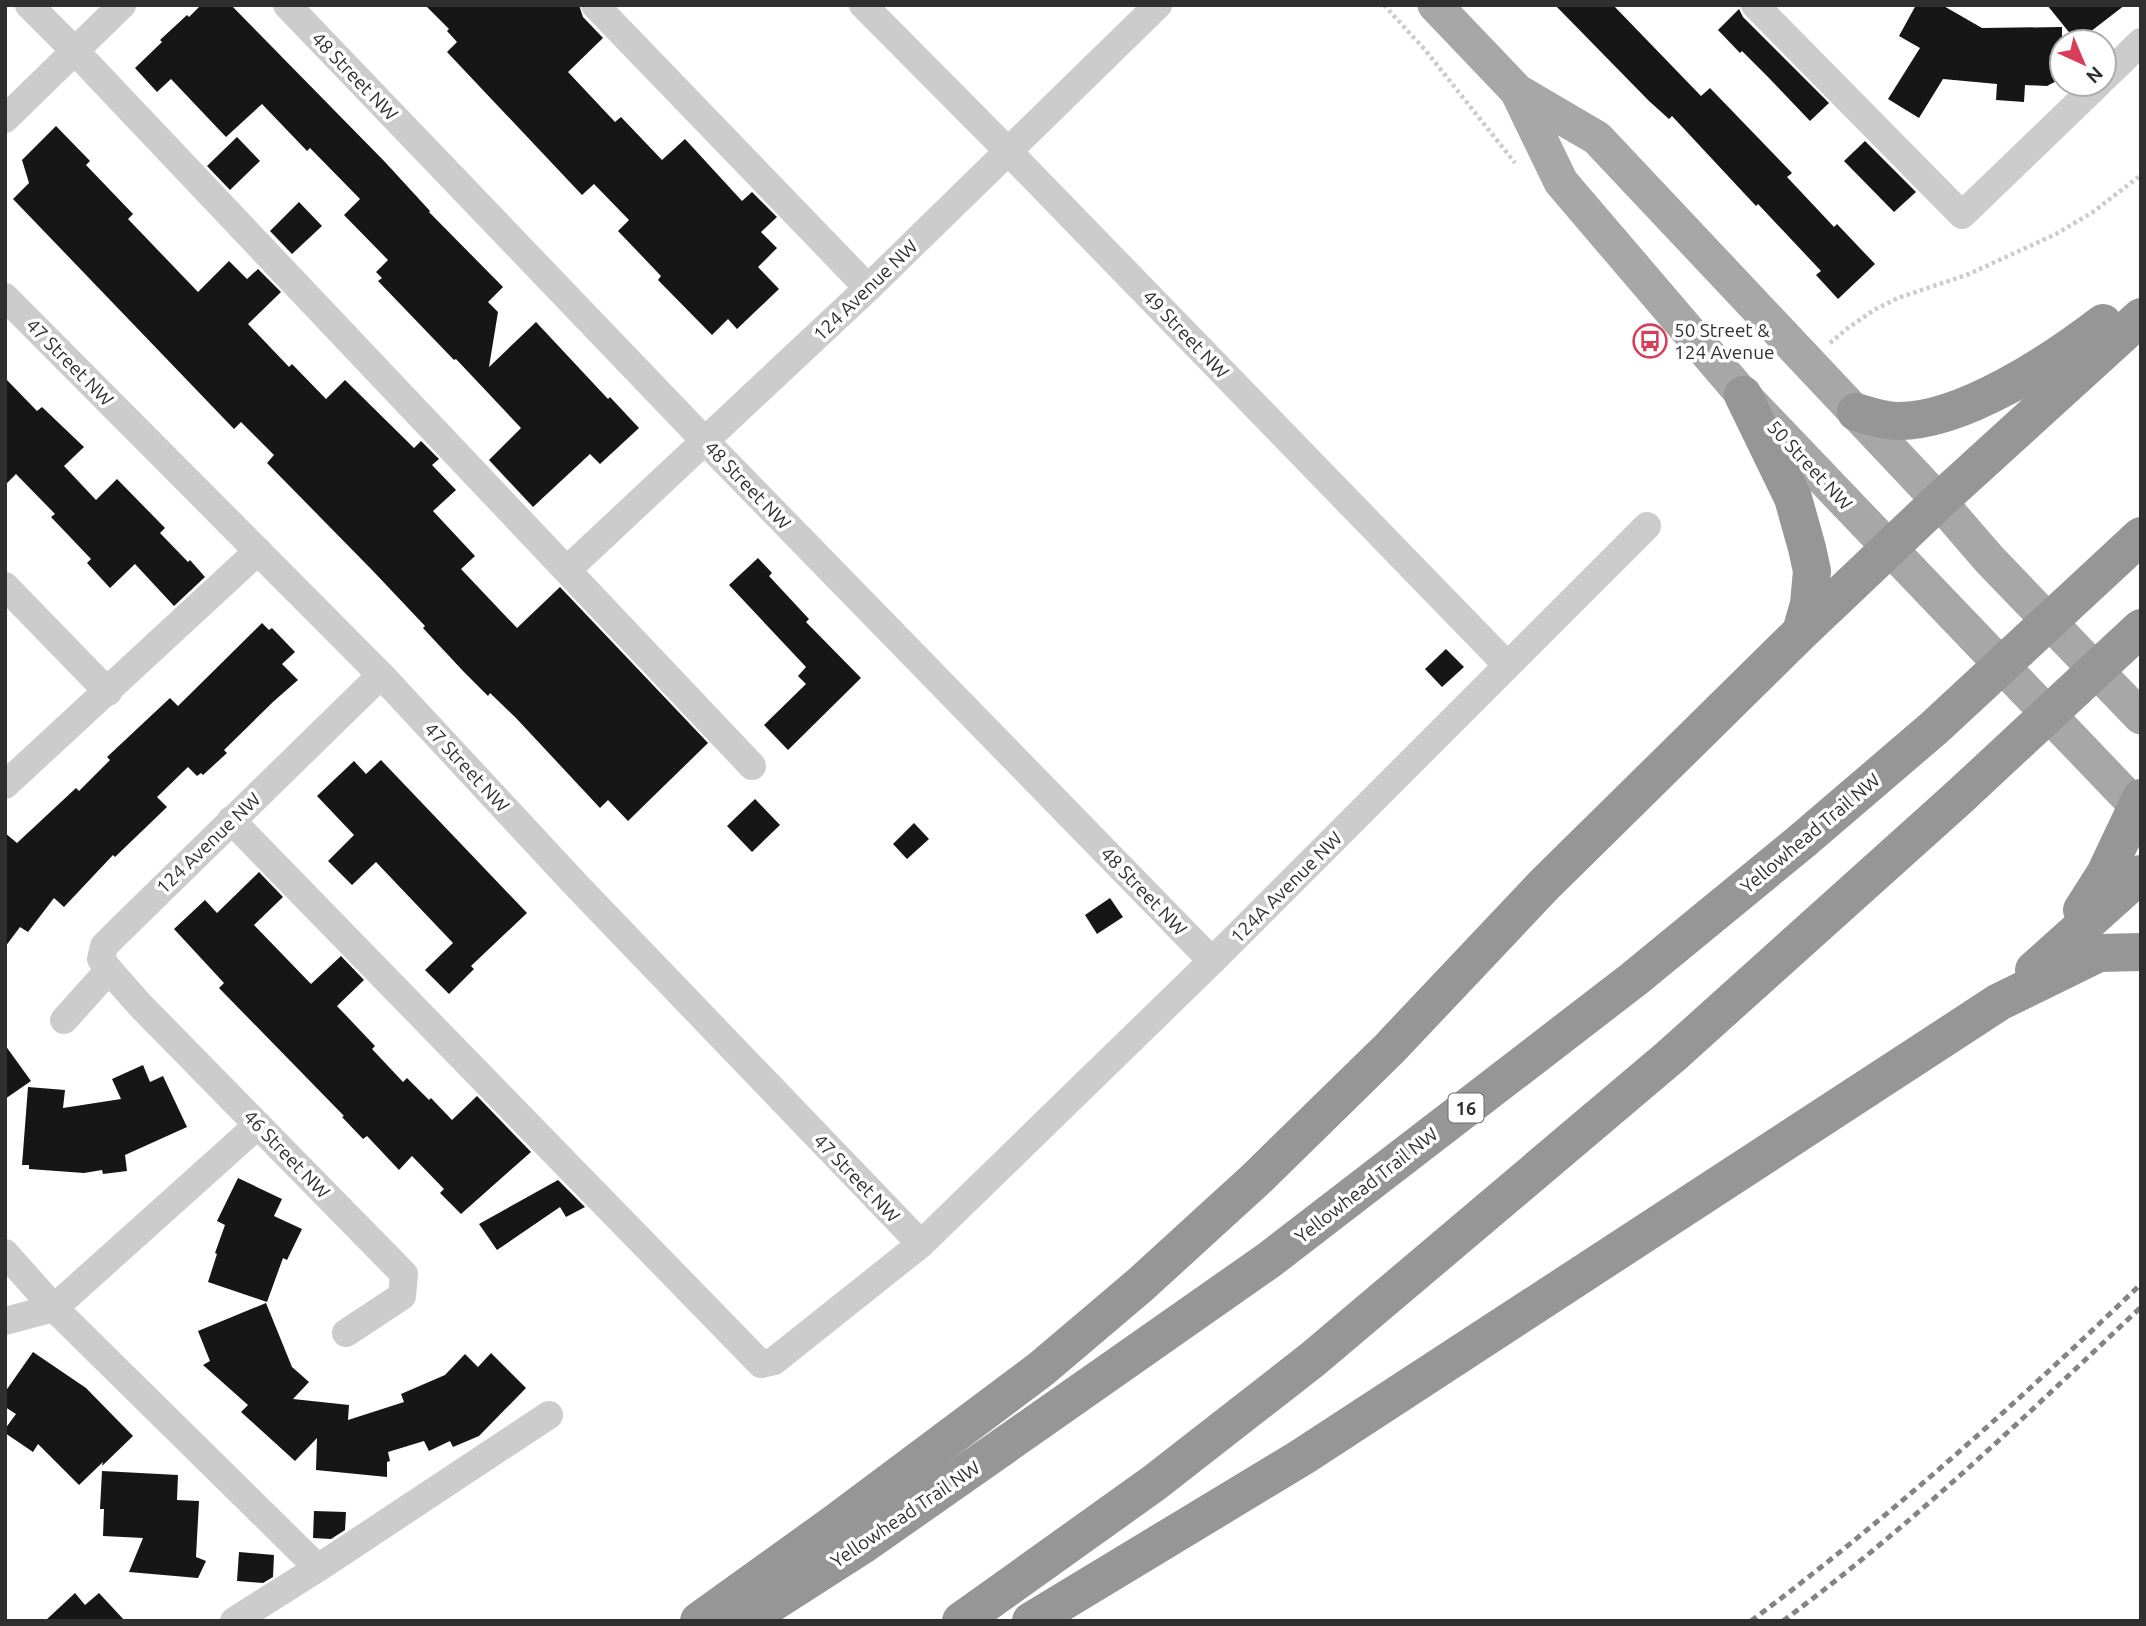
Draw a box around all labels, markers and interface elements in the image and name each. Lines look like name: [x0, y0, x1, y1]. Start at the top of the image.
street label: 48 Street NW: [307, 27, 403, 125]
north arrow: [2048, 28, 2118, 98]
text: N: [2082, 62, 2108, 88]
street label: 124 Avenue NW: [808, 235, 922, 345]
street label: 49 Street NW: [1138, 285, 1234, 383]
street label: 47 Street NW: [22, 314, 118, 410]
place label: 50 Street & 124 Avenue: [1674, 319, 1775, 363]
bus stop icon: 50 Street & 124 Avenue: [1631, 322, 1669, 360]
street label: 50 Street NW: [1763, 416, 1857, 514]
street label: 48 Street NW: [700, 436, 796, 534]
street label: 47 Street NW: [420, 718, 514, 816]
street label: Yellowhead Trail NW: [1736, 768, 1884, 898]
street label: 124 Avenue NW: [151, 788, 265, 898]
street label: 124A Avenue NW: [1226, 827, 1346, 947]
street label: 48 Street NW: [1096, 842, 1192, 940]
road number: 16: [1448, 1093, 1484, 1122]
street label: 46 Street NW: [239, 1105, 335, 1203]
street label: Yellowhead Trail NW: [1290, 1122, 1442, 1248]
street label: 47 Street NW: [809, 1129, 905, 1227]
street label: Yellowhead Trail NW: [826, 1456, 984, 1572]

